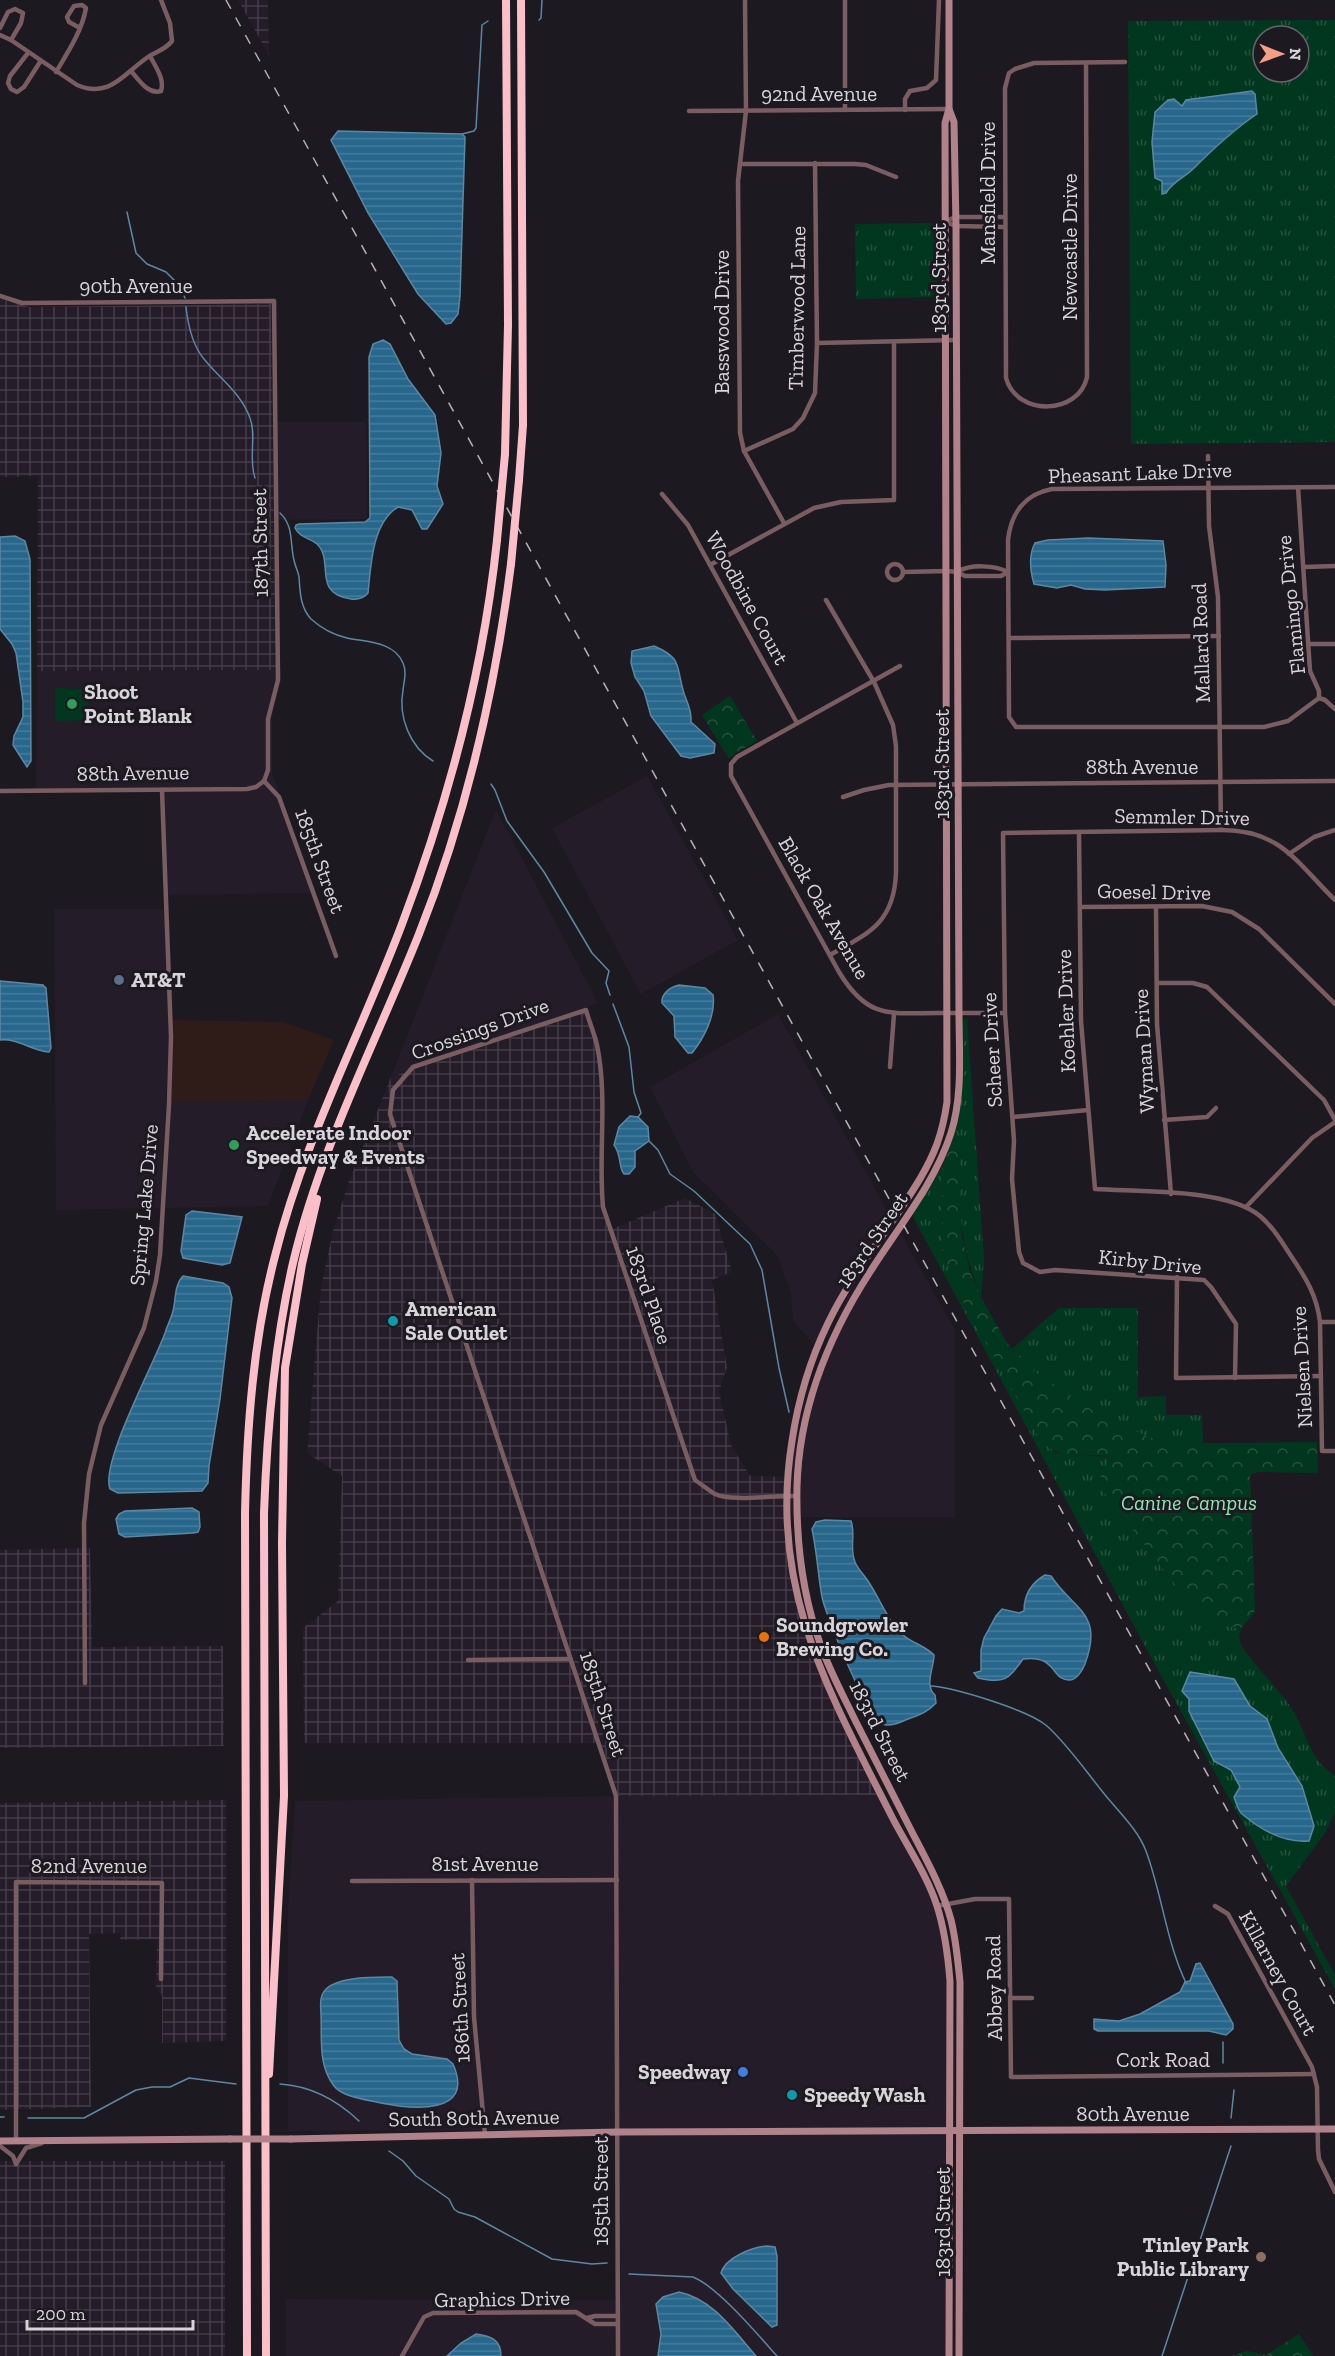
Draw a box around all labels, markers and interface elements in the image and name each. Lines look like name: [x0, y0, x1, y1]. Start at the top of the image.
north arrow: [1251, 24, 1311, 84]
text: N: [1286, 48, 1305, 61]
street label: 92nd Avenue: [761, 81, 877, 106]
street label: Mansfield Drive: [975, 121, 1000, 264]
street label: Newcastle Drive: [1057, 173, 1082, 321]
street label: 183rd Street: [926, 223, 951, 333]
street label: Timberwood Lane: [783, 226, 810, 390]
street label: Basswood Drive: [709, 250, 734, 394]
street label: 90th Avenue: [79, 273, 193, 298]
street label: Pheasant Lake Drive: [1048, 457, 1232, 488]
street label: 187th Street: [246, 488, 273, 598]
street label: Woodbine Court: [701, 527, 794, 669]
street label: Flamingo Drive: [1271, 534, 1310, 676]
street label: Mallard Road: [1186, 582, 1215, 703]
place label: Shoot Point Blank: [84, 679, 192, 728]
marker: Shoot Point Blank: [65, 697, 79, 711]
street label: 183rd Street: [929, 709, 954, 819]
street label: 88th Avenue: [1086, 754, 1198, 779]
street label: 88th Avenue: [76, 759, 190, 786]
street label: Semmler Drive: [1114, 803, 1250, 830]
street label: 185th Street: [290, 805, 351, 917]
street label: Black Oak Avenue: [773, 832, 875, 984]
street label: Goesel Drive: [1097, 878, 1211, 905]
street label: Koehler Drive: [1051, 949, 1080, 1073]
place label: AT&T: [131, 967, 186, 992]
marker: AT&T: [112, 973, 126, 987]
street label: Wyman Drive: [1128, 988, 1159, 1114]
street label: Crossings Drive: [408, 992, 552, 1065]
street label: Scheer Drive: [976, 992, 1007, 1108]
place label: Accelerate Indoor Speedway & Events: [246, 1120, 425, 1169]
street label: Spring Lake Drive: [124, 1123, 163, 1287]
marker: Accelerate Indoor Speedway & Events: [227, 1138, 241, 1152]
street label: 183rd Street: [830, 1187, 913, 1292]
street label: 183rd Place: [621, 1242, 678, 1347]
street label: Kirby Drive: [1097, 1244, 1203, 1279]
place label: American Sale Outlet: [405, 1296, 508, 1345]
street label: Nielsen Drive: [1286, 1305, 1317, 1428]
marker: American Sale Outlet: [386, 1314, 400, 1328]
park label: Canine Campus: [1121, 1490, 1257, 1515]
place label: Soundgrowler Brewing Co.: [776, 1612, 908, 1661]
marker: Soundgrowler Brewing Co.: [757, 1630, 771, 1644]
street label: 185th Street: [575, 1648, 632, 1760]
street label: 183rd Street: [844, 1676, 917, 1786]
street label: 81st Avenue: [431, 1851, 539, 1876]
street label: 82nd Avenue: [31, 1853, 147, 1878]
street label: Killarney Court: [1234, 1906, 1323, 2040]
street label: Abbey Road: [980, 1934, 1007, 2041]
street label: 186th Street: [444, 1952, 475, 2064]
street label: Cork Road: [1116, 2047, 1210, 2072]
place label: Speedway: [638, 2059, 731, 2084]
marker: Speedway: [736, 2065, 750, 2079]
place label: Speedy Wash: [804, 2082, 926, 2107]
marker: Speedy Wash: [785, 2088, 799, 2102]
street label: 80th Avenue: [1076, 2101, 1190, 2126]
street label: South 80th Avenue: [388, 2104, 560, 2131]
street label: 185th Street: [588, 2136, 613, 2246]
street label: 183rd Street: [930, 2167, 955, 2277]
place label: Tinley Park Public Library: [1117, 2232, 1249, 2281]
marker: Tinley Park Public Library: [1254, 2250, 1268, 2264]
street label: Graphics Drive: [434, 2285, 570, 2312]
scale bar: [27, 2293, 194, 2331]
text: 200 m: [36, 2303, 86, 2325]

